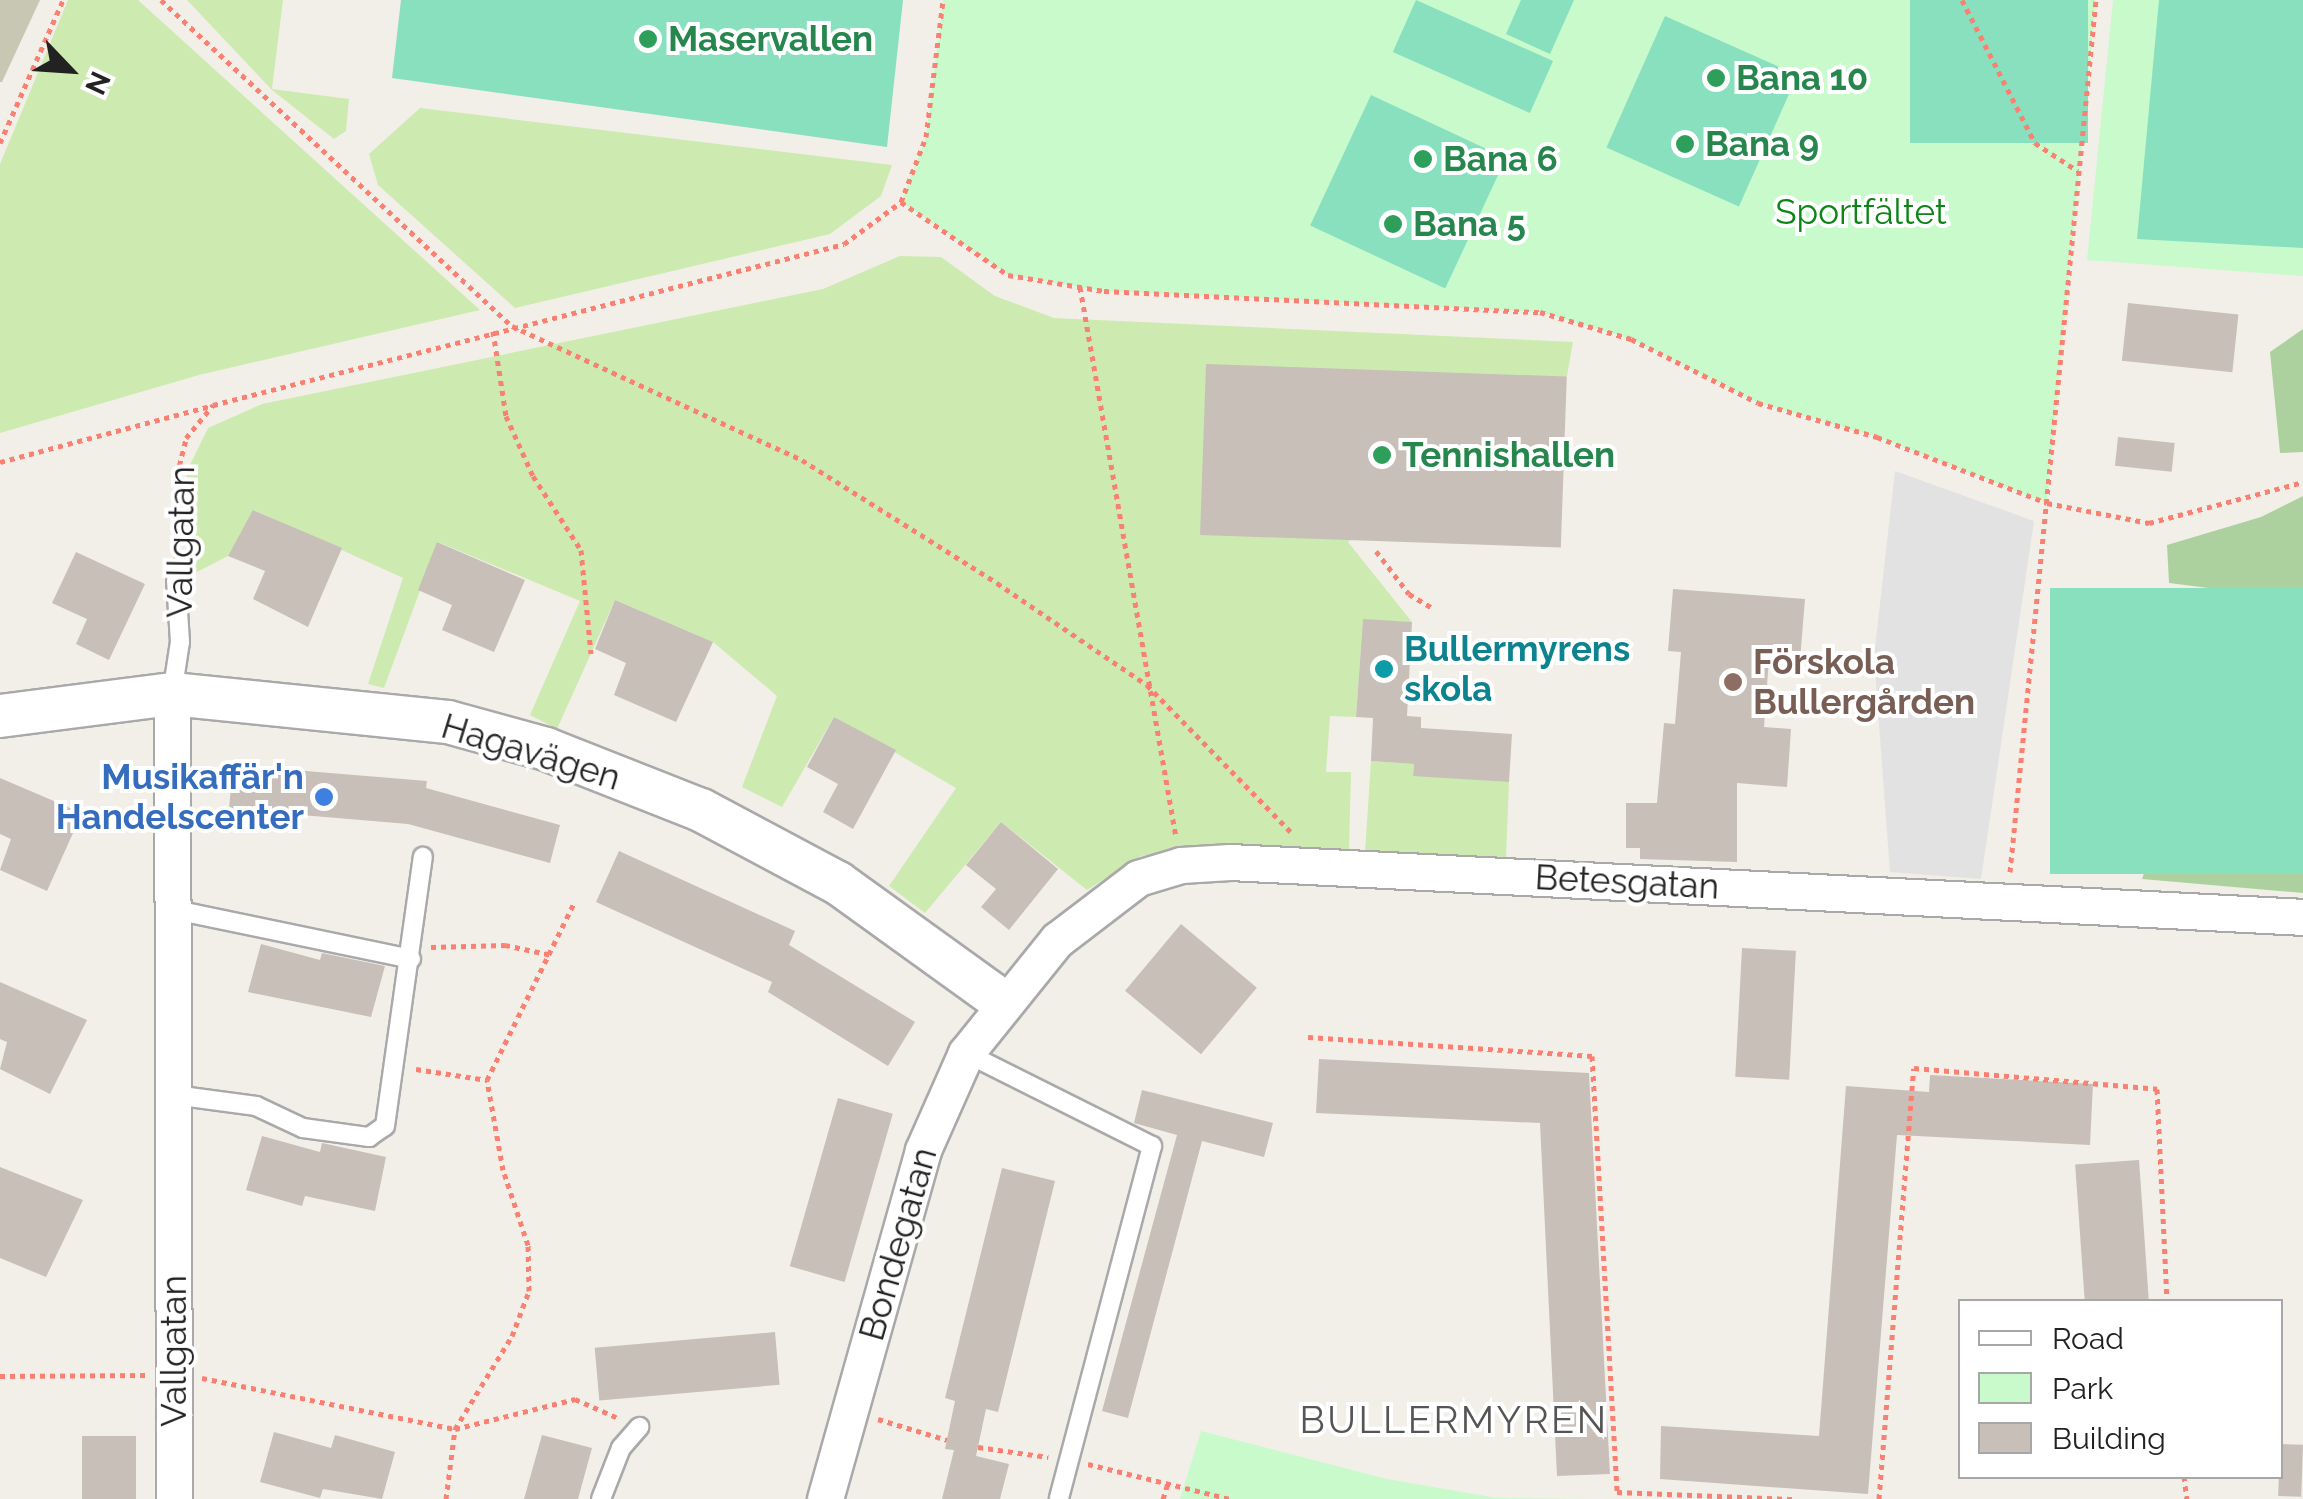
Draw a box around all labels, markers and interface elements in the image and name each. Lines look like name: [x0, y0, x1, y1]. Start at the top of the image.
place label: Maservallen: [668, 18, 873, 60]
north arrow: [20, 20, 120, 120]
marker: Maservallen: [637, 28, 659, 50]
place label: Bana 10: [1736, 57, 1868, 99]
text: N: [78, 66, 117, 100]
marker: Bana 10: [1705, 67, 1727, 89]
place label: Bana 9: [1705, 123, 1819, 165]
marker: Bana 9: [1674, 133, 1696, 155]
place label: Bana 6: [1443, 138, 1558, 180]
marker: Bana 6: [1412, 148, 1434, 170]
park label: Sportfältet: [1775, 191, 1947, 233]
place label: Bana 5: [1413, 203, 1526, 245]
marker: Bana 5: [1382, 213, 1404, 235]
place label: Tennishallen: [1402, 434, 1615, 476]
marker: Tennishallen: [1371, 444, 1393, 466]
street label: Vallgatan: [159, 466, 203, 618]
place label: Bullermyrens skola: [1404, 628, 1630, 710]
place label: Förskola Bullergården: [1753, 641, 1975, 723]
marker: Bullermyrens skola: [1373, 658, 1395, 680]
marker: Förskola Bullergården: [1722, 671, 1744, 693]
street label: Hagavägen: [437, 705, 625, 799]
place label: Musikaffär'n Handelscenter: [56, 756, 304, 838]
marker: Musikaffär'n Handelscenter: [313, 786, 335, 808]
street label: Betesgatan: [1534, 856, 1720, 908]
street label: Bondegatan: [850, 1143, 946, 1345]
street label: Vallgatan: [153, 1275, 195, 1427]
legend: [1958, 1299, 2283, 1479]
text: Road: [2052, 1321, 2124, 1356]
text: Park: [2052, 1371, 2113, 1406]
district label: BULLERMYREN: [1299, 1397, 1609, 1443]
text: Building: [2052, 1421, 2166, 1456]

